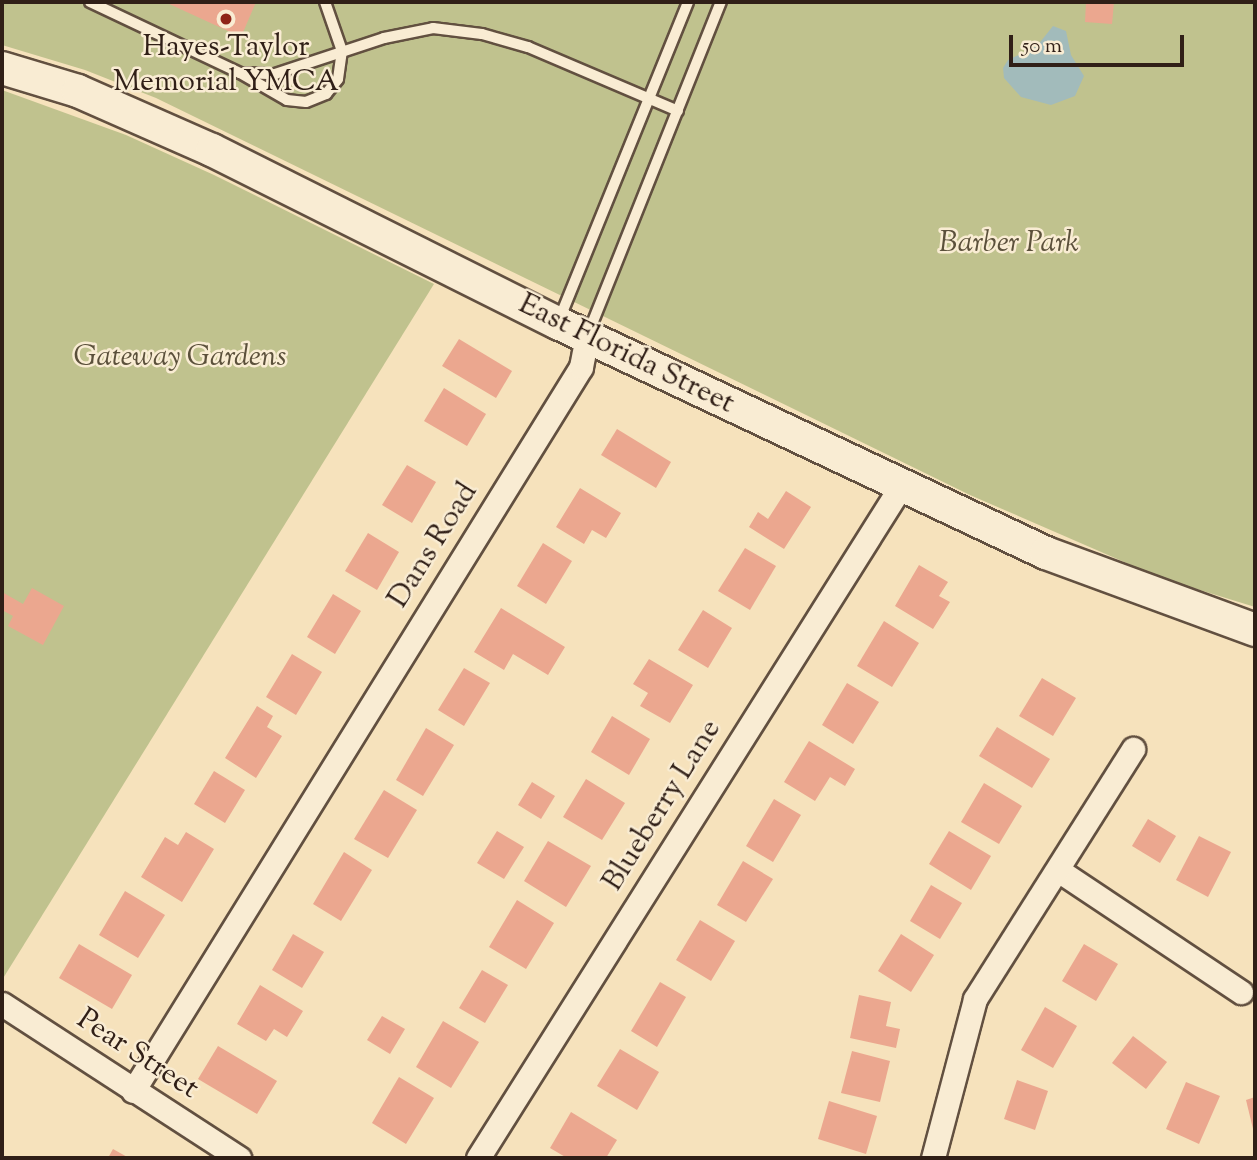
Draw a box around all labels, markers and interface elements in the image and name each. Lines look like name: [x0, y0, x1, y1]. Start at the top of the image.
marker: Hayes-Taylor Memorial YMCA: [218, 11, 234, 27]
scale bar: [1012, 21, 1187, 65]
place label: Hayes-Taylor Memorial YMCA: [113, 30, 339, 100]
text: 50 m: [1022, 32, 1062, 62]
park label: Barber Park: [939, 226, 1079, 262]
street label: East Florida Street: [512, 287, 740, 423]
park label: Gateway Gardens: [73, 340, 287, 376]
street label: Dans Road: [381, 477, 487, 615]
street label: Blueberry Lane: [596, 714, 730, 898]
street label: Pear Street: [69, 1002, 205, 1108]

